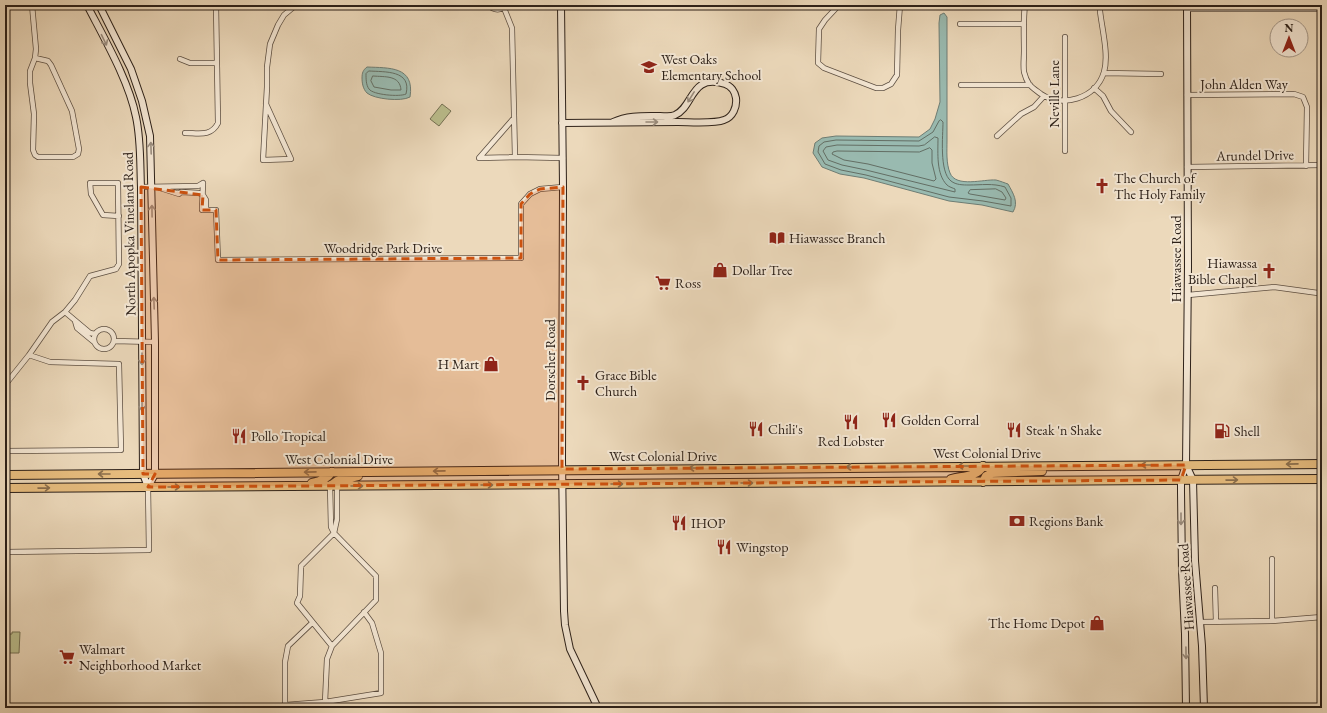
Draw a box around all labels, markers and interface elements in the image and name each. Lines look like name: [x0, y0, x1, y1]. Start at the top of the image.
north arrow: [1269, 18, 1309, 58]
text: N: [1285, 21, 1294, 35]
one-way arrow: [101, 34, 108, 46]
place label: West Oaks Elementary School: [661, 50, 762, 84]
school or university icon: West Oaks Elementary School: [640, 58, 658, 76]
street label: Neville Lane: [1045, 60, 1063, 128]
street label: John Alden Way: [1199, 75, 1289, 93]
one-way arrow: [687, 91, 695, 102]
one-way arrow: [645, 118, 658, 126]
one-way arrow: [147, 142, 154, 155]
street label: Arundel Drive: [1215, 145, 1295, 165]
street label: North Apopka Vineland Road: [119, 151, 139, 316]
place label: The Church of The Holy Family: [1114, 169, 1206, 203]
church icon: The Church of The Holy Family: [1093, 177, 1111, 195]
one-way arrow: [148, 205, 156, 218]
street label: Hiawassee Road: [1167, 215, 1185, 302]
library icon: Hiawassee Branch: [768, 229, 786, 247]
place label: Hiawassee Branch: [789, 229, 885, 247]
street label: Woodridge Park Drive: [324, 239, 443, 257]
place label: Hiawassa Bible Chapel: [1188, 254, 1258, 288]
shop icon: Dollar Tree: [711, 261, 729, 279]
place label: Dollar Tree: [732, 261, 793, 279]
church icon: Hiawassa Bible Chapel: [1260, 262, 1278, 280]
supermarket icon: Ross: [654, 274, 672, 292]
place label: Ross: [675, 274, 701, 292]
one-way arrow: [150, 297, 158, 310]
street label: Dorscher Road: [541, 318, 559, 401]
one-way arrow: [138, 352, 146, 365]
place label: H Mart: [438, 355, 480, 373]
shop icon: H Mart: [482, 355, 500, 373]
place label: Grace Bible Church: [595, 366, 657, 400]
church icon: Grace Bible Church: [574, 374, 592, 392]
one-way arrow: [138, 398, 146, 411]
restaurant icon: Golden Corral: [880, 411, 898, 429]
place label: Golden Corral: [901, 411, 980, 429]
restaurant icon: Red Lobster: [842, 413, 860, 431]
restaurant icon: Chili's: [747, 420, 765, 438]
place label: Chili's: [768, 420, 803, 438]
restaurant icon: Steak 'n Shake: [1005, 421, 1023, 439]
place label: Steak 'n Shake: [1026, 421, 1102, 439]
fuel station icon: Shell: [1213, 422, 1231, 440]
place label: Shell: [1234, 422, 1261, 440]
restaurant icon: Pollo Tropical: [230, 427, 248, 445]
place label: Pollo Tropical: [251, 427, 327, 445]
place label: Red Lobster: [818, 432, 885, 450]
street label: West Colonial Drive: [933, 444, 1042, 462]
street label: West Colonial Drive: [609, 447, 718, 465]
street label: West Colonial Drive: [285, 450, 394, 468]
one-way arrow: [1286, 460, 1299, 468]
one-way arrow: [1141, 461, 1154, 469]
one-way arrow: [958, 462, 971, 470]
one-way arrow: [846, 463, 859, 471]
one-way arrow: [689, 464, 702, 472]
one-way arrow: [433, 467, 446, 475]
one-way arrow: [304, 468, 317, 476]
one-way arrow: [98, 470, 111, 478]
one-way arrow: [1225, 476, 1238, 484]
one-way arrow: [610, 480, 623, 488]
one-way arrow: [740, 480, 753, 487]
one-way arrow: [480, 481, 493, 489]
one-way arrow: [350, 482, 363, 490]
one-way arrow: [167, 483, 180, 491]
one-way arrow: [37, 484, 50, 492]
bank icon: Regions Bank: [1008, 512, 1026, 530]
place label: Regions Bank: [1029, 512, 1104, 530]
one-way arrow: [1177, 512, 1185, 525]
restaurant icon: IHOP: [670, 514, 688, 532]
place label: IHOP: [691, 514, 726, 532]
restaurant icon: Wingstop: [715, 538, 733, 556]
place label: Wingstop: [736, 538, 789, 556]
street label: Hiawassee Road: [1174, 542, 1198, 631]
place label: The Home Depot: [988, 614, 1086, 632]
shop icon: The Home Depot: [1088, 614, 1106, 632]
place label: Walmart Neighborhood Market: [79, 640, 202, 674]
one-way arrow: [1182, 646, 1190, 659]
supermarket icon: Walmart Neighborhood Market: [58, 648, 76, 666]

